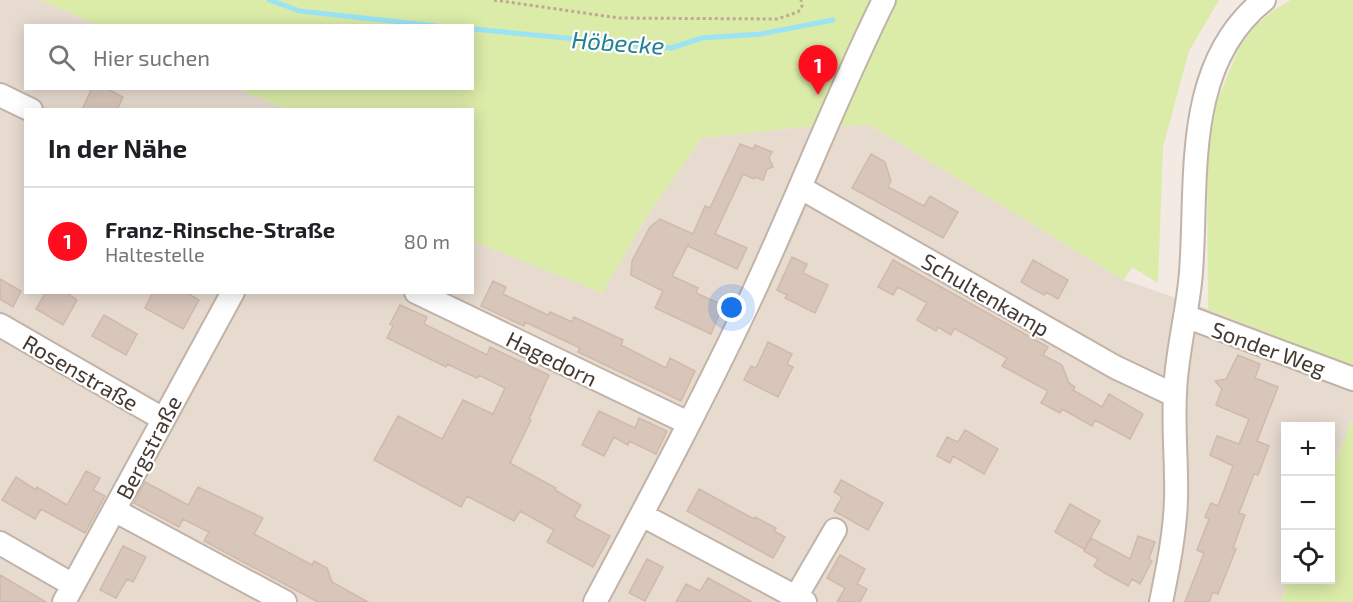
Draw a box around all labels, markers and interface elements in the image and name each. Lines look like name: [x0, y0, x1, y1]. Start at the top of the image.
search box: [24, 24, 474, 90]
water label: Höbecke: [571, 24, 666, 60]
icon: search: [45, 41, 78, 74]
text: Hier suchen: [93, 44, 210, 70]
pin: 1: [798, 46, 838, 95]
text: In der Nähe: [48, 132, 187, 163]
text: Franz-Rinsche-Straße: [105, 216, 335, 242]
text: 1: [63, 229, 72, 253]
text: 80 m: [404, 229, 450, 253]
text: Haltestelle: [105, 242, 205, 266]
street label: Schultenkamp: [918, 247, 1054, 341]
your location: [717, 293, 746, 322]
street label: Sonder Weg: [1208, 315, 1330, 381]
street label: Hagedorn: [502, 325, 602, 391]
street label: Rosenstraße: [19, 329, 143, 415]
street label: Bergstraße: [110, 391, 186, 503]
map controls: [1281, 422, 1335, 584]
button: +: [1281, 422, 1335, 476]
button: −: [1281, 476, 1335, 530]
button: locate: [1281, 530, 1335, 584]

